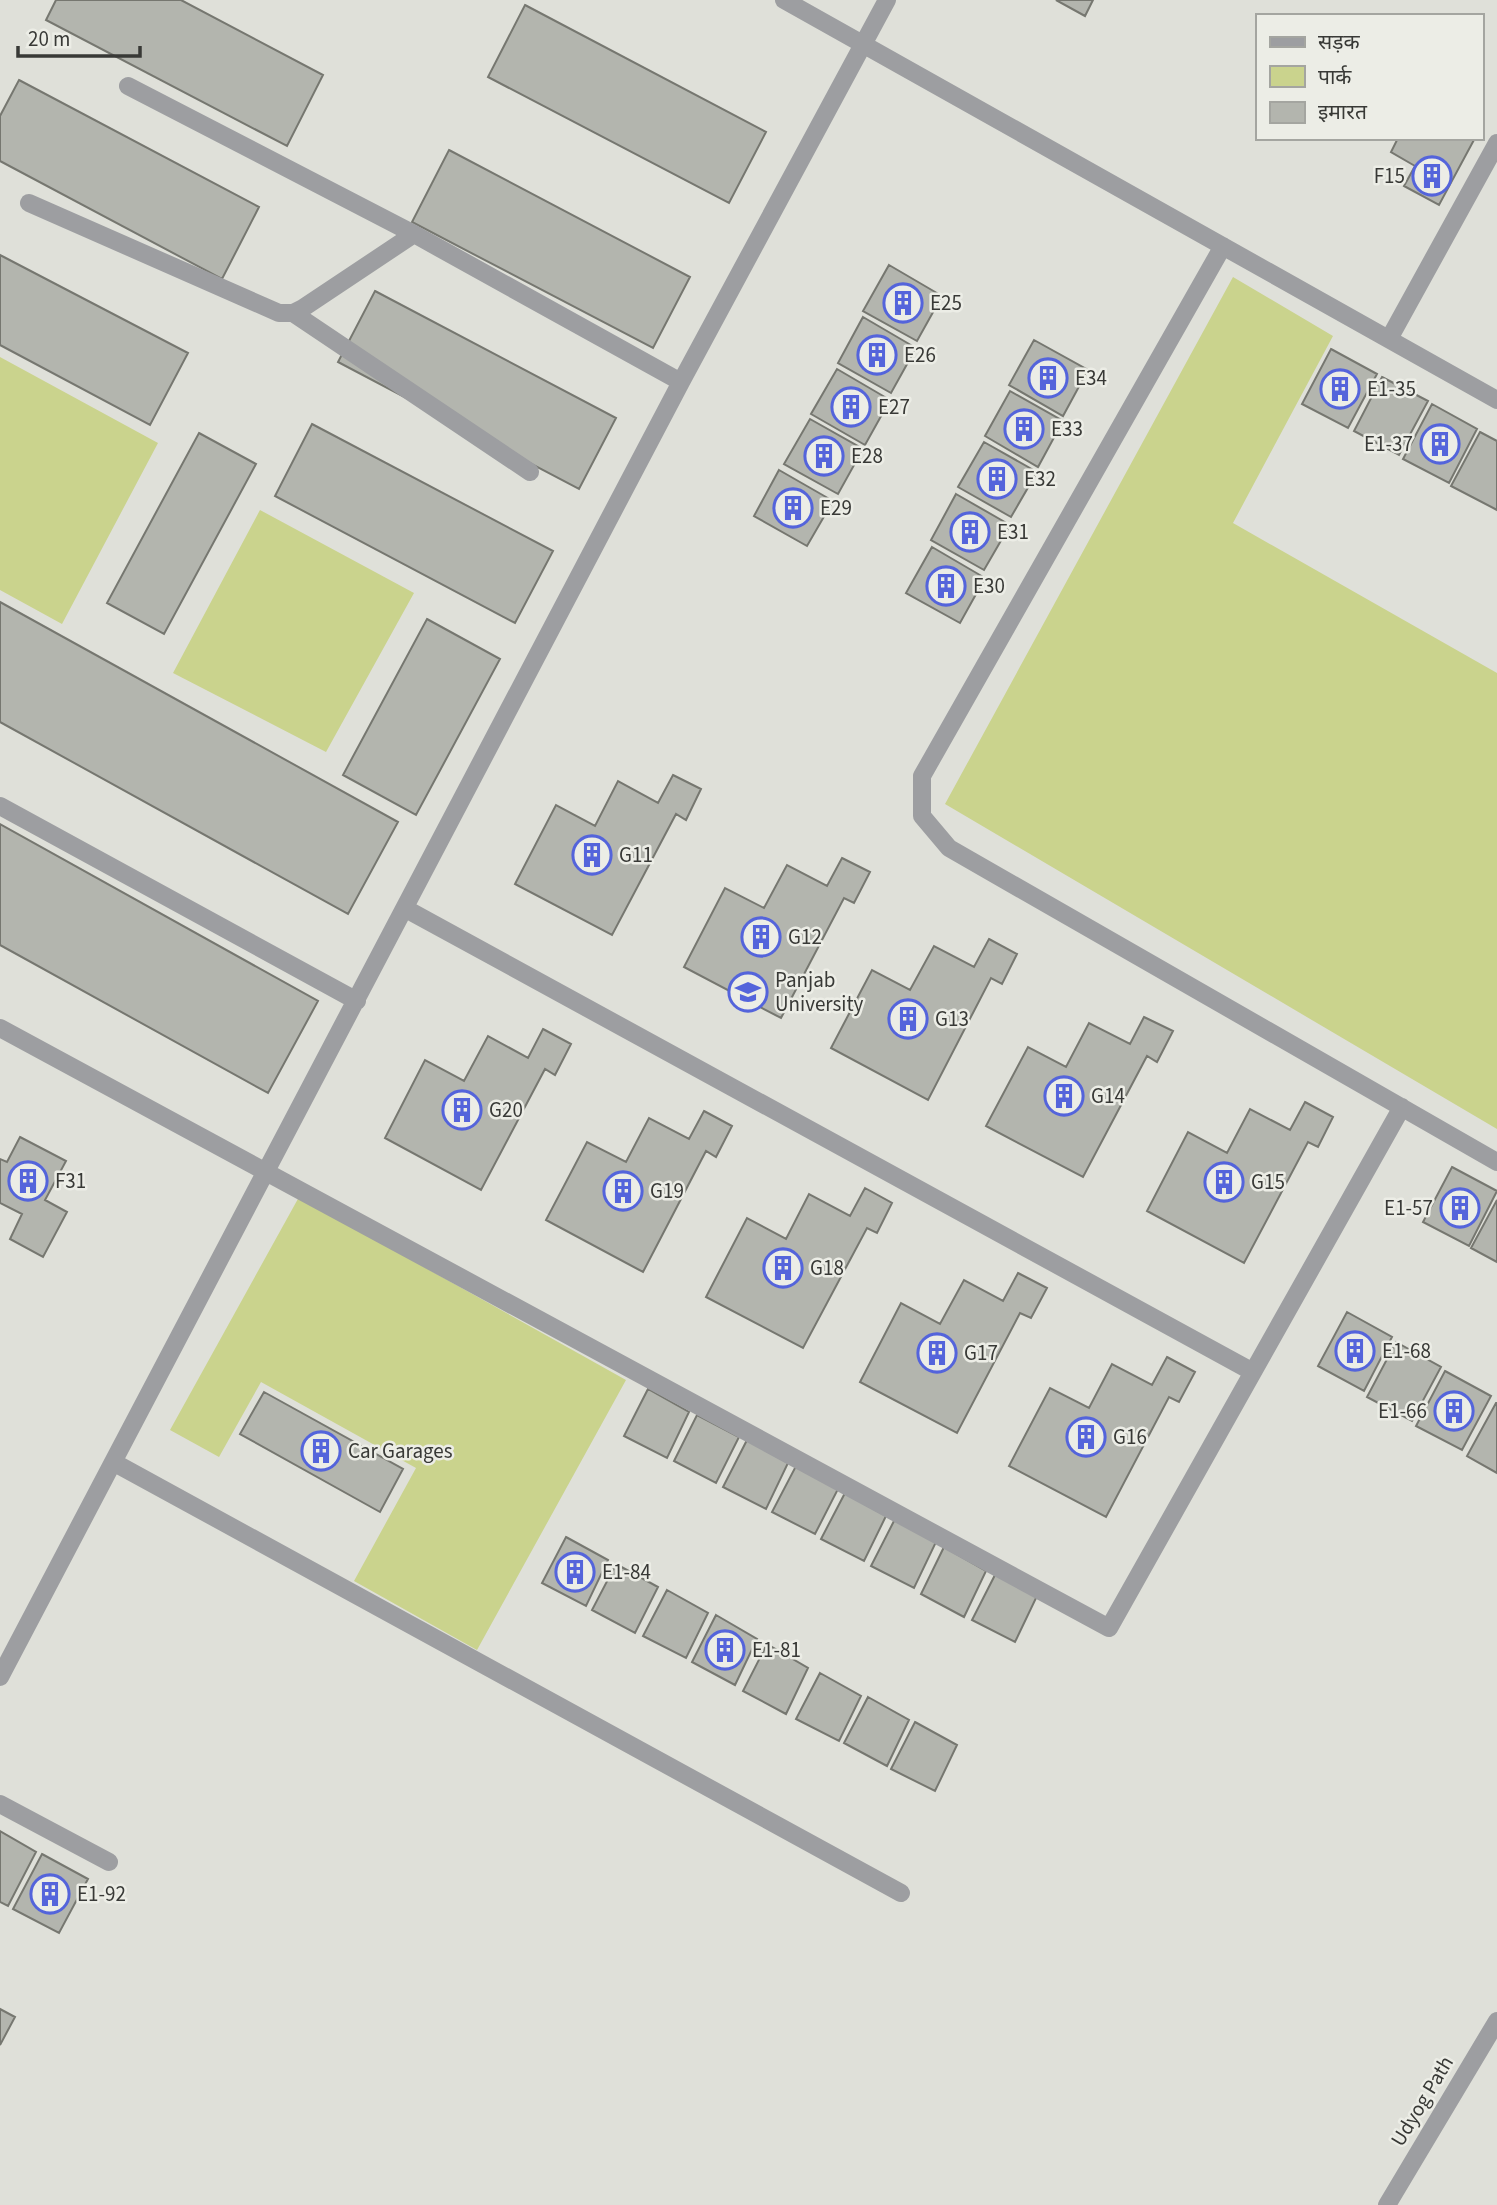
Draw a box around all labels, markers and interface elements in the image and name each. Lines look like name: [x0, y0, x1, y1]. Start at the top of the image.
scale bar: [18, 14, 140, 58]
legend: [1256, 14, 1483, 140]
text: 20 m: [28, 24, 70, 54]
text: सड़क: [1318, 27, 1360, 57]
text: पार्क: [1318, 62, 1352, 92]
text: इमारत: [1318, 97, 1368, 127]
building icon: F15: [1411, 155, 1453, 197]
place label: F15: [1374, 161, 1405, 191]
building icon: E25: [882, 282, 924, 324]
place label: E25: [930, 288, 962, 318]
building icon: E26: [856, 334, 898, 376]
place label: E26: [904, 340, 936, 370]
building icon: E34: [1027, 357, 1069, 399]
place label: E34: [1075, 363, 1107, 393]
building icon: E1-35: [1319, 368, 1361, 410]
place label: E1-35: [1367, 374, 1416, 404]
building icon: E27: [830, 386, 872, 428]
place label: E27: [878, 392, 910, 422]
building icon: E33: [1003, 408, 1045, 450]
place label: E33: [1051, 414, 1083, 444]
building icon: E1-37: [1419, 423, 1461, 465]
place label: E1-37: [1364, 429, 1413, 459]
building icon: E28: [803, 435, 845, 477]
place label: E28: [851, 441, 883, 471]
building icon: E32: [976, 458, 1018, 500]
place label: E32: [1024, 464, 1056, 494]
building icon: E29: [772, 487, 814, 529]
place label: E29: [820, 493, 852, 523]
building icon: E31: [949, 511, 991, 553]
place label: E31: [997, 517, 1029, 547]
building icon: E30: [925, 565, 967, 607]
place label: E30: [973, 571, 1005, 601]
building icon: G11: [571, 834, 613, 876]
place label: G11: [619, 840, 653, 870]
building icon: G12: [740, 916, 782, 958]
place label: G12: [788, 922, 822, 952]
place label: Panjab University: [775, 965, 864, 1019]
school or university icon: Panjab University: [727, 971, 769, 1013]
building icon: G13: [887, 998, 929, 1040]
place label: G13: [935, 1004, 969, 1034]
building icon: G14: [1043, 1075, 1085, 1117]
place label: G14: [1091, 1081, 1125, 1111]
building icon: G20: [441, 1089, 483, 1131]
place label: G20: [489, 1095, 523, 1125]
building icon: F31: [7, 1160, 49, 1202]
building icon: G15: [1203, 1161, 1245, 1203]
place label: F31: [55, 1166, 86, 1196]
place label: G15: [1251, 1167, 1285, 1197]
building icon: G19: [602, 1170, 644, 1212]
place label: G19: [650, 1176, 684, 1206]
building icon: E1-57: [1439, 1187, 1481, 1229]
place label: E1-57: [1384, 1193, 1433, 1223]
building icon: G18: [762, 1247, 804, 1289]
place label: G18: [810, 1253, 844, 1283]
building icon: E1-68: [1334, 1330, 1376, 1372]
building icon: G17: [916, 1332, 958, 1374]
place label: E1-68: [1382, 1336, 1431, 1366]
place label: G17: [964, 1338, 998, 1368]
building icon: E1-66: [1433, 1390, 1475, 1432]
place label: E1-66: [1378, 1396, 1427, 1426]
building icon: G16: [1065, 1416, 1107, 1458]
place label: G16: [1113, 1422, 1147, 1452]
building icon: Car Garages: [300, 1430, 342, 1472]
place label: Car Garages: [348, 1436, 453, 1466]
building icon: E1-84: [554, 1551, 596, 1593]
place label: E1-84: [602, 1557, 651, 1587]
building icon: E1-81: [704, 1629, 746, 1671]
place label: E1-81: [752, 1635, 801, 1665]
building icon: E1-92: [29, 1873, 71, 1915]
place label: E1-92: [77, 1879, 126, 1909]
street label: Udyog Path: [1383, 2050, 1461, 2152]

